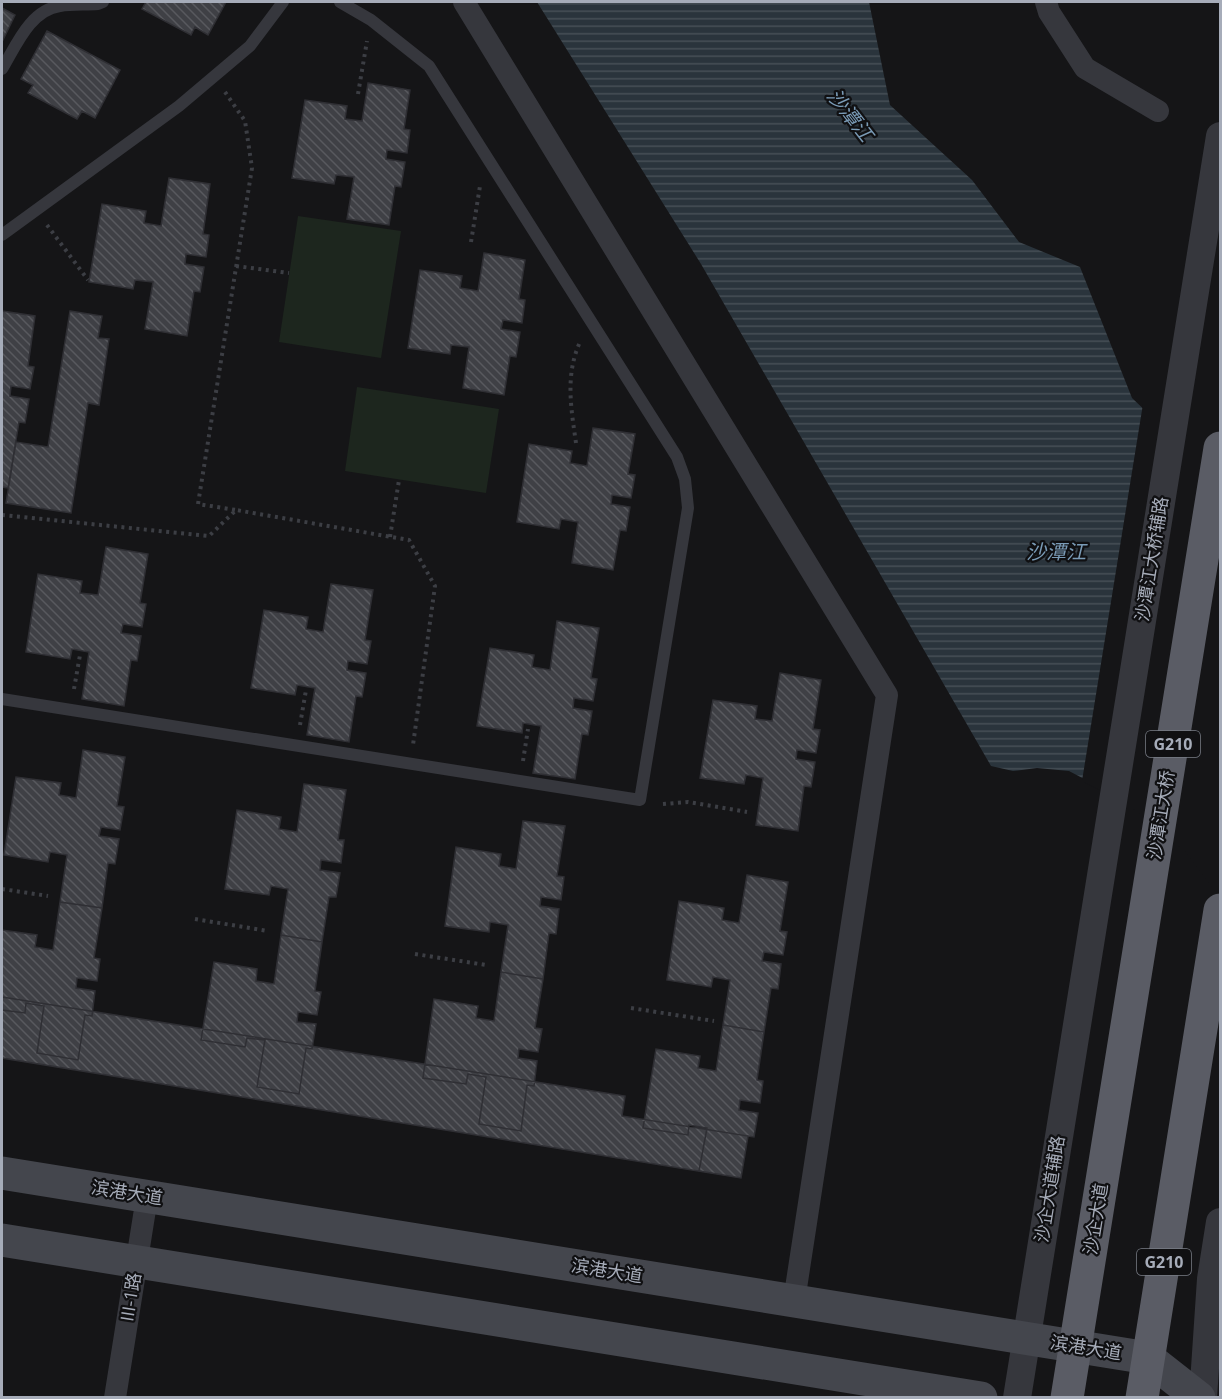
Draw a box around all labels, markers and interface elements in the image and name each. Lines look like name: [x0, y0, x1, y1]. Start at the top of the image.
water label: 沙潭江: [821, 83, 881, 148]
street label: 沙潭江大桥辅路: [1129, 495, 1173, 623]
water label: 沙潭江: [1026, 538, 1088, 565]
road number: G210: [1146, 731, 1200, 757]
street label: 沙潭江大桥: [1141, 769, 1179, 861]
street label: 沙企大道辅路: [1029, 1134, 1069, 1244]
street label: 滨港大道: [90, 1175, 165, 1209]
street label: 沙企大道: [1078, 1181, 1112, 1256]
road number: G210: [1137, 1249, 1191, 1275]
street label: 滨港大道: [570, 1253, 645, 1287]
street label: III-1路: [114, 1271, 146, 1323]
street label: 滨港大道: [1049, 1330, 1124, 1364]

